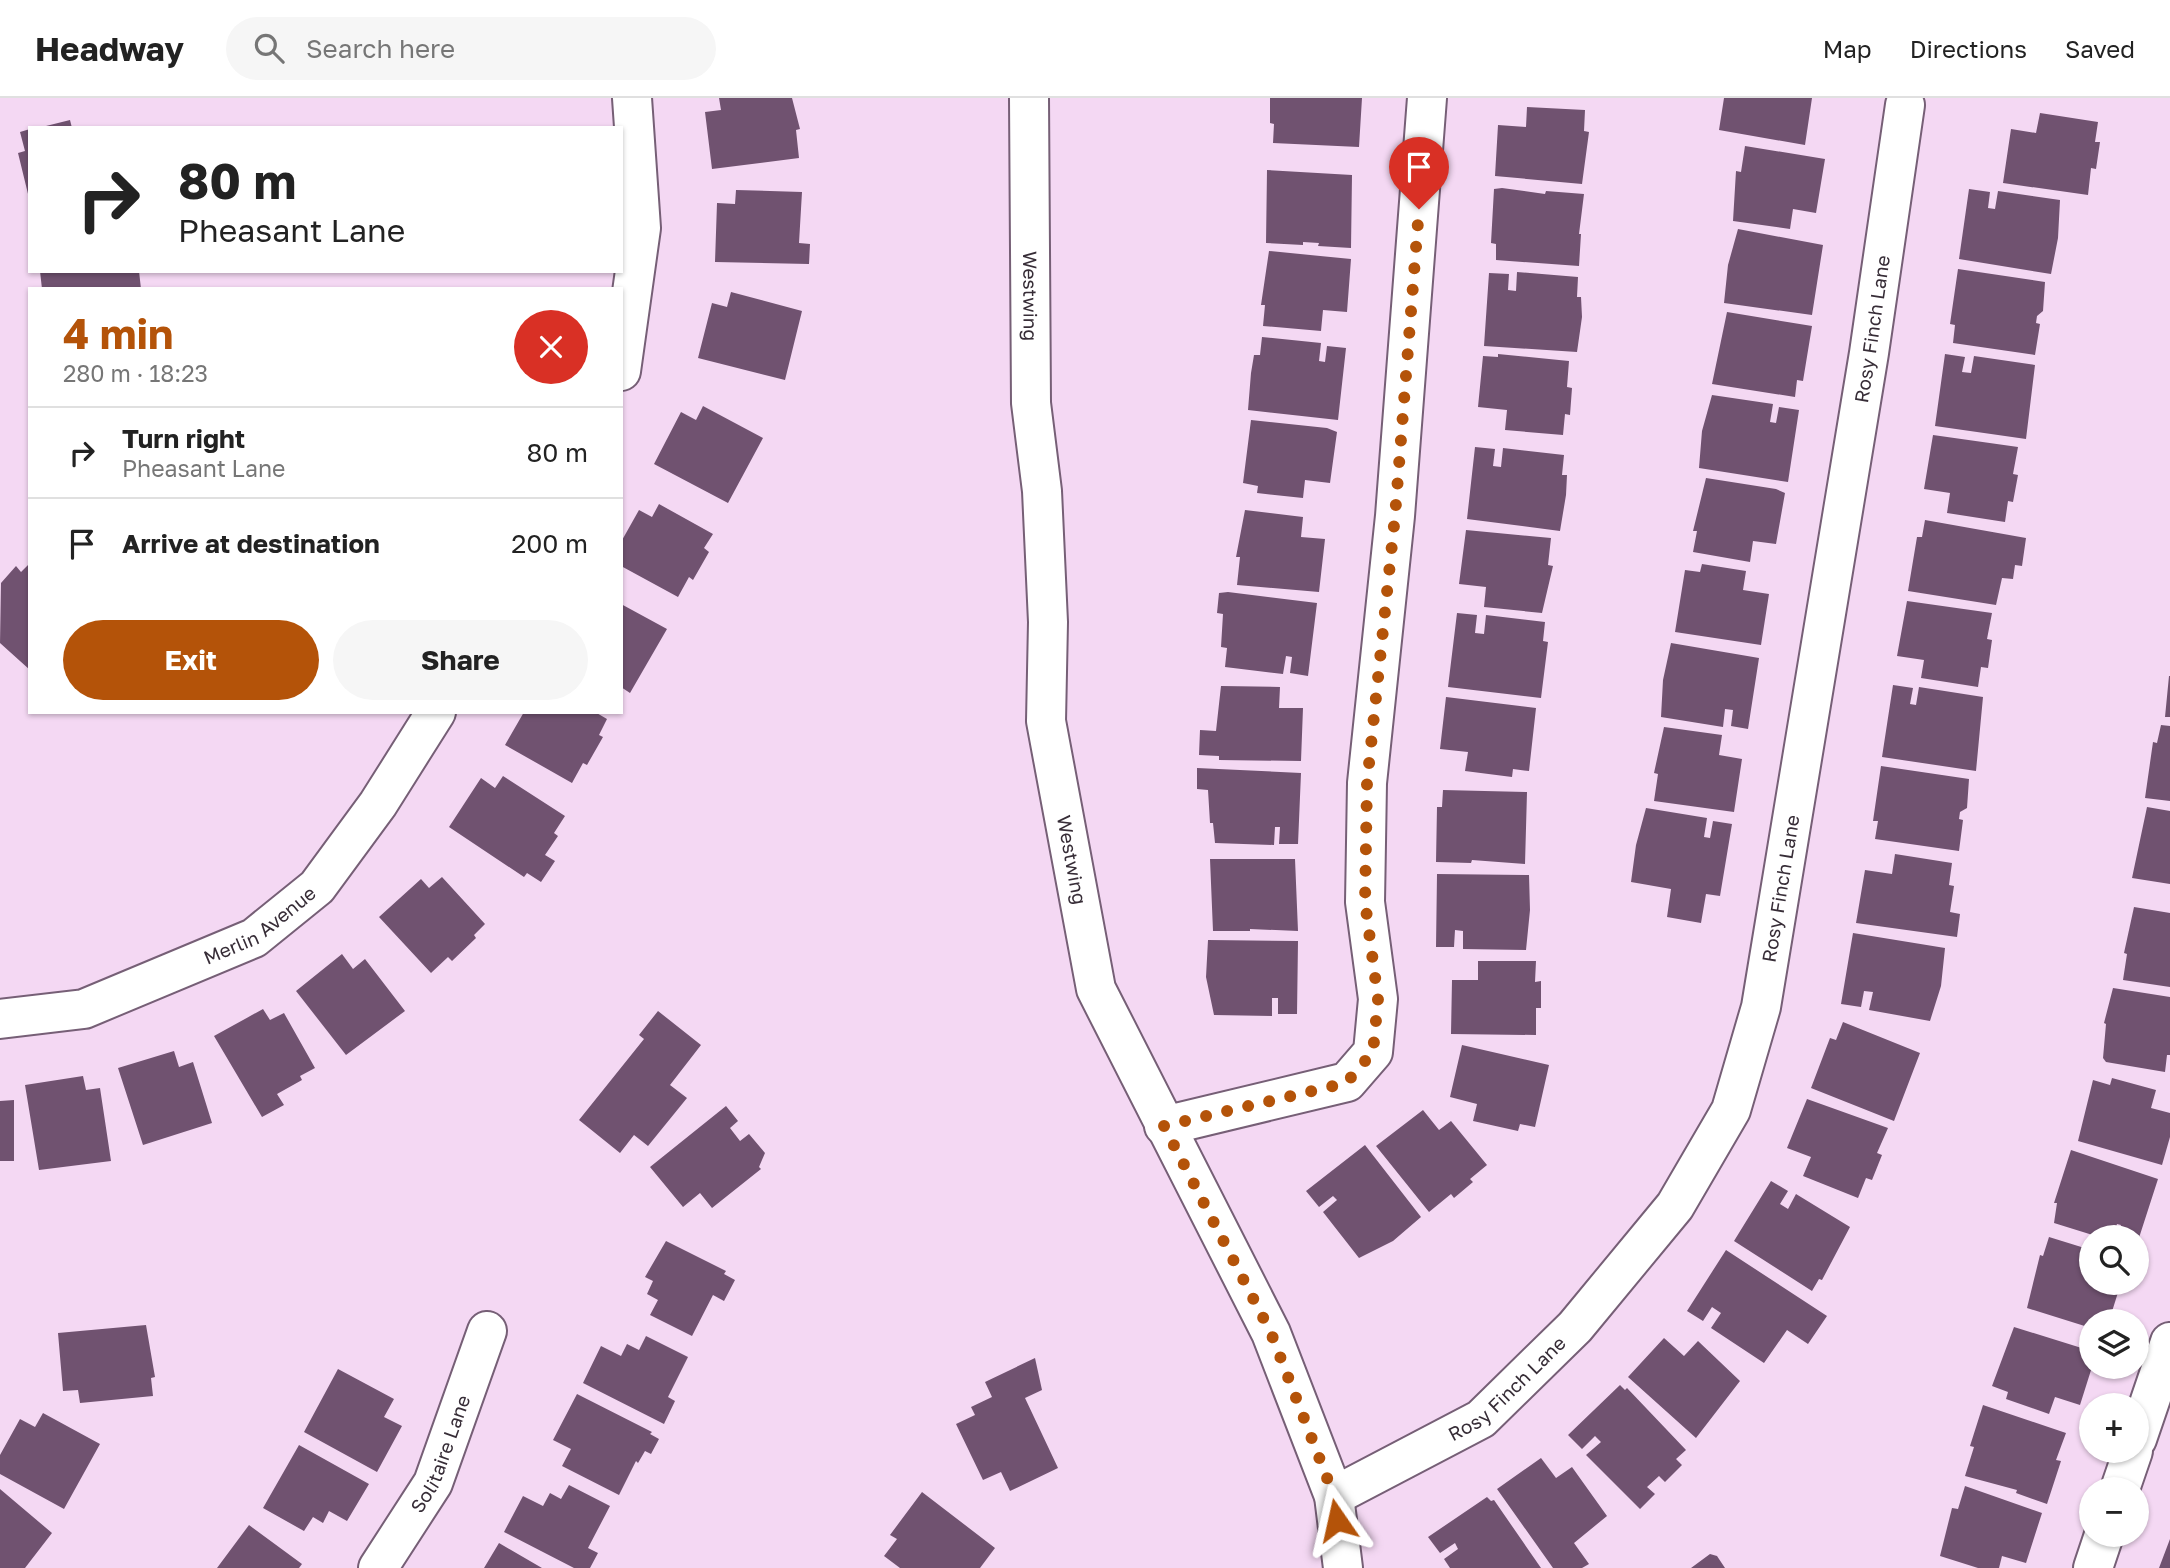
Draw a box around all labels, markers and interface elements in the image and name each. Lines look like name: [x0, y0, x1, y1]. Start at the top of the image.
search box: [226, 17, 716, 80]
text: Headway: [35, 29, 184, 68]
icon: search: [250, 29, 288, 67]
text: Search here: [306, 33, 455, 64]
text: Map: [1823, 34, 1872, 63]
text: Directions: [1910, 34, 2027, 63]
text: Saved: [2065, 34, 2135, 63]
pin: [1389, 137, 1449, 209]
icon: arrive: [1400, 148, 1438, 186]
text: 80 m: [178, 151, 296, 210]
icon: right: [63, 154, 154, 245]
text: Pheasant Lane: [178, 211, 405, 249]
street label: Westwing: [1019, 251, 1043, 341]
street label: Rosy Finch Lane: [1849, 254, 1894, 404]
text: 4 min: [63, 308, 173, 358]
button: close: [514, 310, 588, 384]
text: 280 m · 18:23: [63, 359, 208, 387]
text: Turn right: [122, 423, 245, 454]
icon: right: [63, 434, 101, 472]
text: 80 m: [527, 437, 588, 468]
text: Pheasant Lane: [122, 454, 285, 482]
icon: arrive: [63, 525, 101, 563]
text: Arrive at destination: [122, 528, 380, 559]
text: 200 m: [511, 528, 588, 559]
button: Exit: [63, 620, 319, 700]
button: Share: [333, 620, 588, 700]
street label: Westwing: [1053, 813, 1092, 906]
street label: Rosy Finch Lane: [1757, 813, 1804, 964]
street label: Merlin Avenue: [200, 881, 320, 969]
map controls: [2079, 1225, 2149, 1547]
button: search: [2079, 1225, 2149, 1295]
button: layers: [2079, 1309, 2149, 1379]
street label: Rosy Finch Lane: [1444, 1331, 1570, 1445]
street label: Solitaire Lane: [405, 1392, 474, 1517]
button: +: [2079, 1393, 2149, 1463]
button: −: [2079, 1477, 2149, 1547]
position arrow: [1300, 1483, 1374, 1557]

